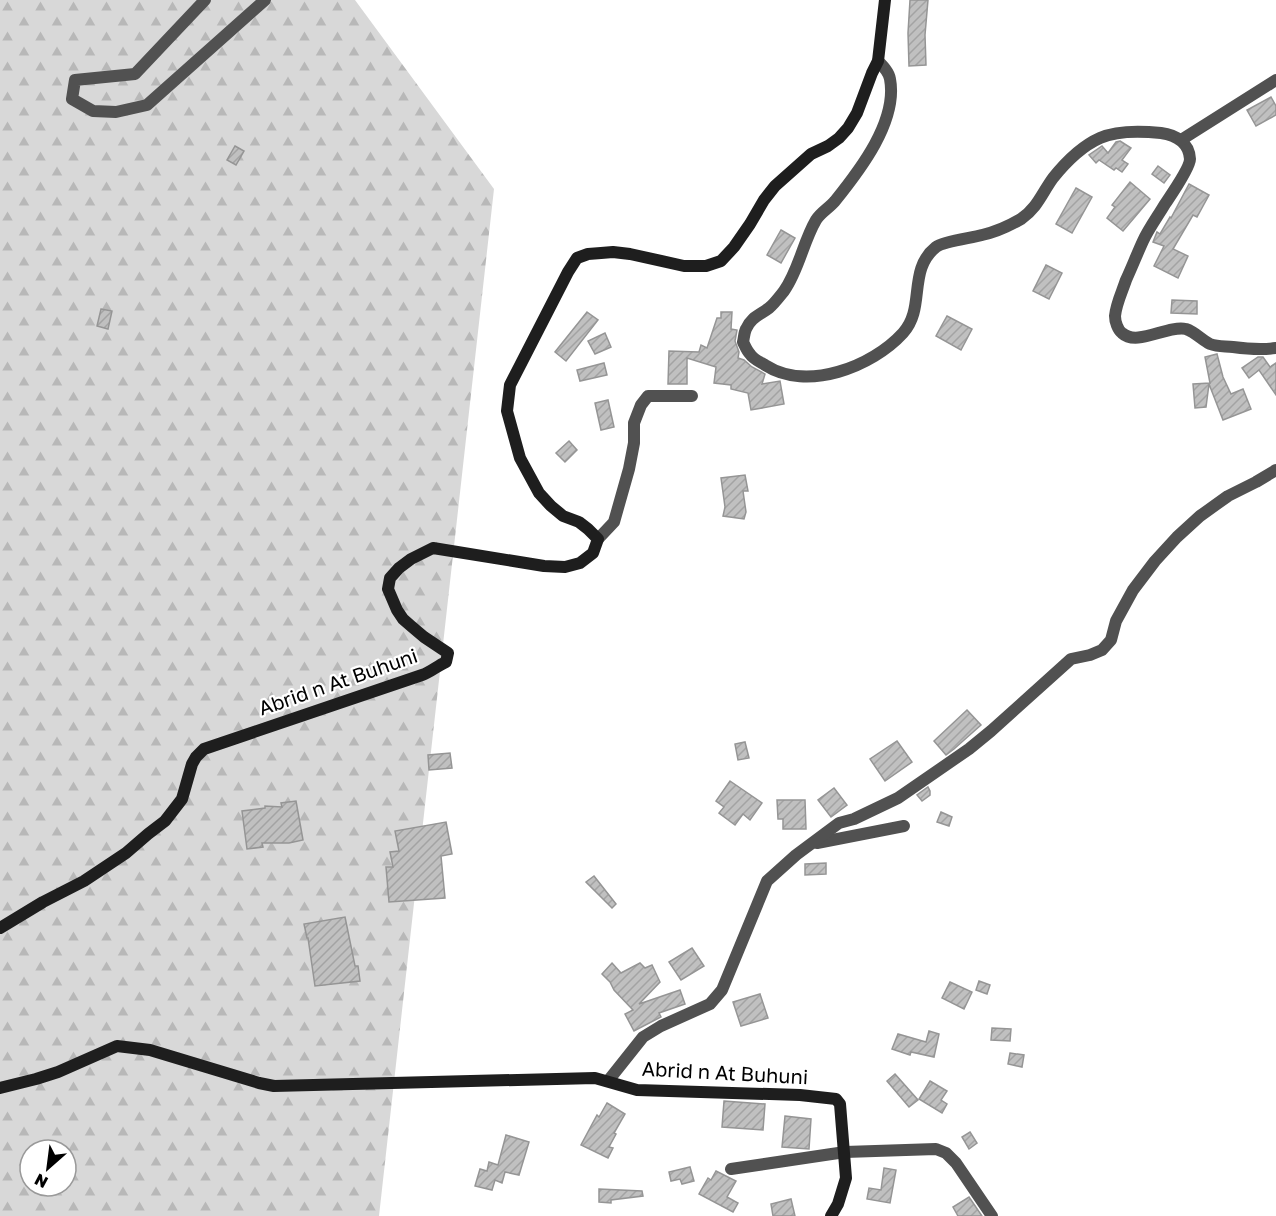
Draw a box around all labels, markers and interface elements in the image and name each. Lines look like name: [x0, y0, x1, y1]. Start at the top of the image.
street label: Abrid n At Buhuni: [255, 643, 420, 720]
street label: Abrid n At Buhuni: [641, 1056, 809, 1088]
north arrow: [18, 1138, 78, 1198]
text: N: [31, 1170, 51, 1193]

